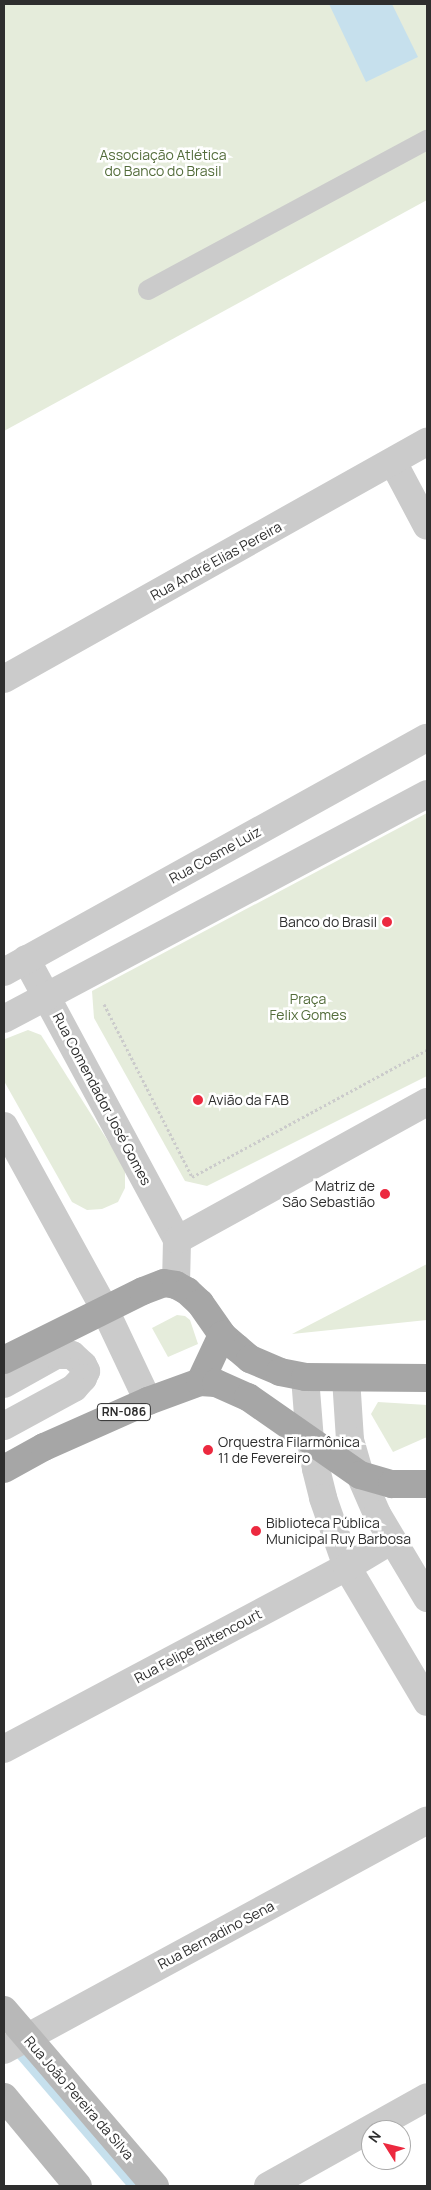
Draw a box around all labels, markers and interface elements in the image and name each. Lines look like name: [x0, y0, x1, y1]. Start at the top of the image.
park label: Associação Atlética do Banco do Brasil: [100, 147, 226, 180]
street label: Rua André Elias Pereira: [148, 518, 284, 604]
street label: Rua Cosme Luiz: [166, 823, 264, 887]
place label: Banco do Brasil: [279, 914, 377, 930]
marker: Banco do Brasil: [381, 916, 393, 928]
park label: Praça Felix Gomes: [269, 991, 347, 1024]
street label: Rua Comendador José Gomes: [49, 1010, 155, 1188]
place label: Avião da FAB: [208, 1092, 289, 1108]
marker: Avião da FAB: [192, 1094, 204, 1106]
place label: Matriz de São Sebastião: [282, 1178, 375, 1210]
marker: Matriz de São Sebastião: [379, 1188, 391, 1200]
road number: RN-086: [96, 1402, 152, 1421]
place label: Orquestra Filarmônica 11 de Fevereiro: [218, 1434, 360, 1466]
marker: Orquestra Filarmônica 11 de Fevereiro: [202, 1444, 214, 1456]
place label: Biblioteca Pública Municipal Ruy Barbosa: [266, 1515, 411, 1548]
marker: Biblioteca Pública Municipal Ruy Barbosa: [250, 1525, 262, 1537]
street label: Rua Felipe Bittencourt: [131, 1605, 265, 1687]
street label: Rua Bernadino Sena: [155, 1897, 277, 1973]
street label: Rua João Pereira da Silva: [21, 2033, 137, 2163]
north arrow: [361, 2120, 411, 2170]
text: N: [364, 2127, 385, 2146]

